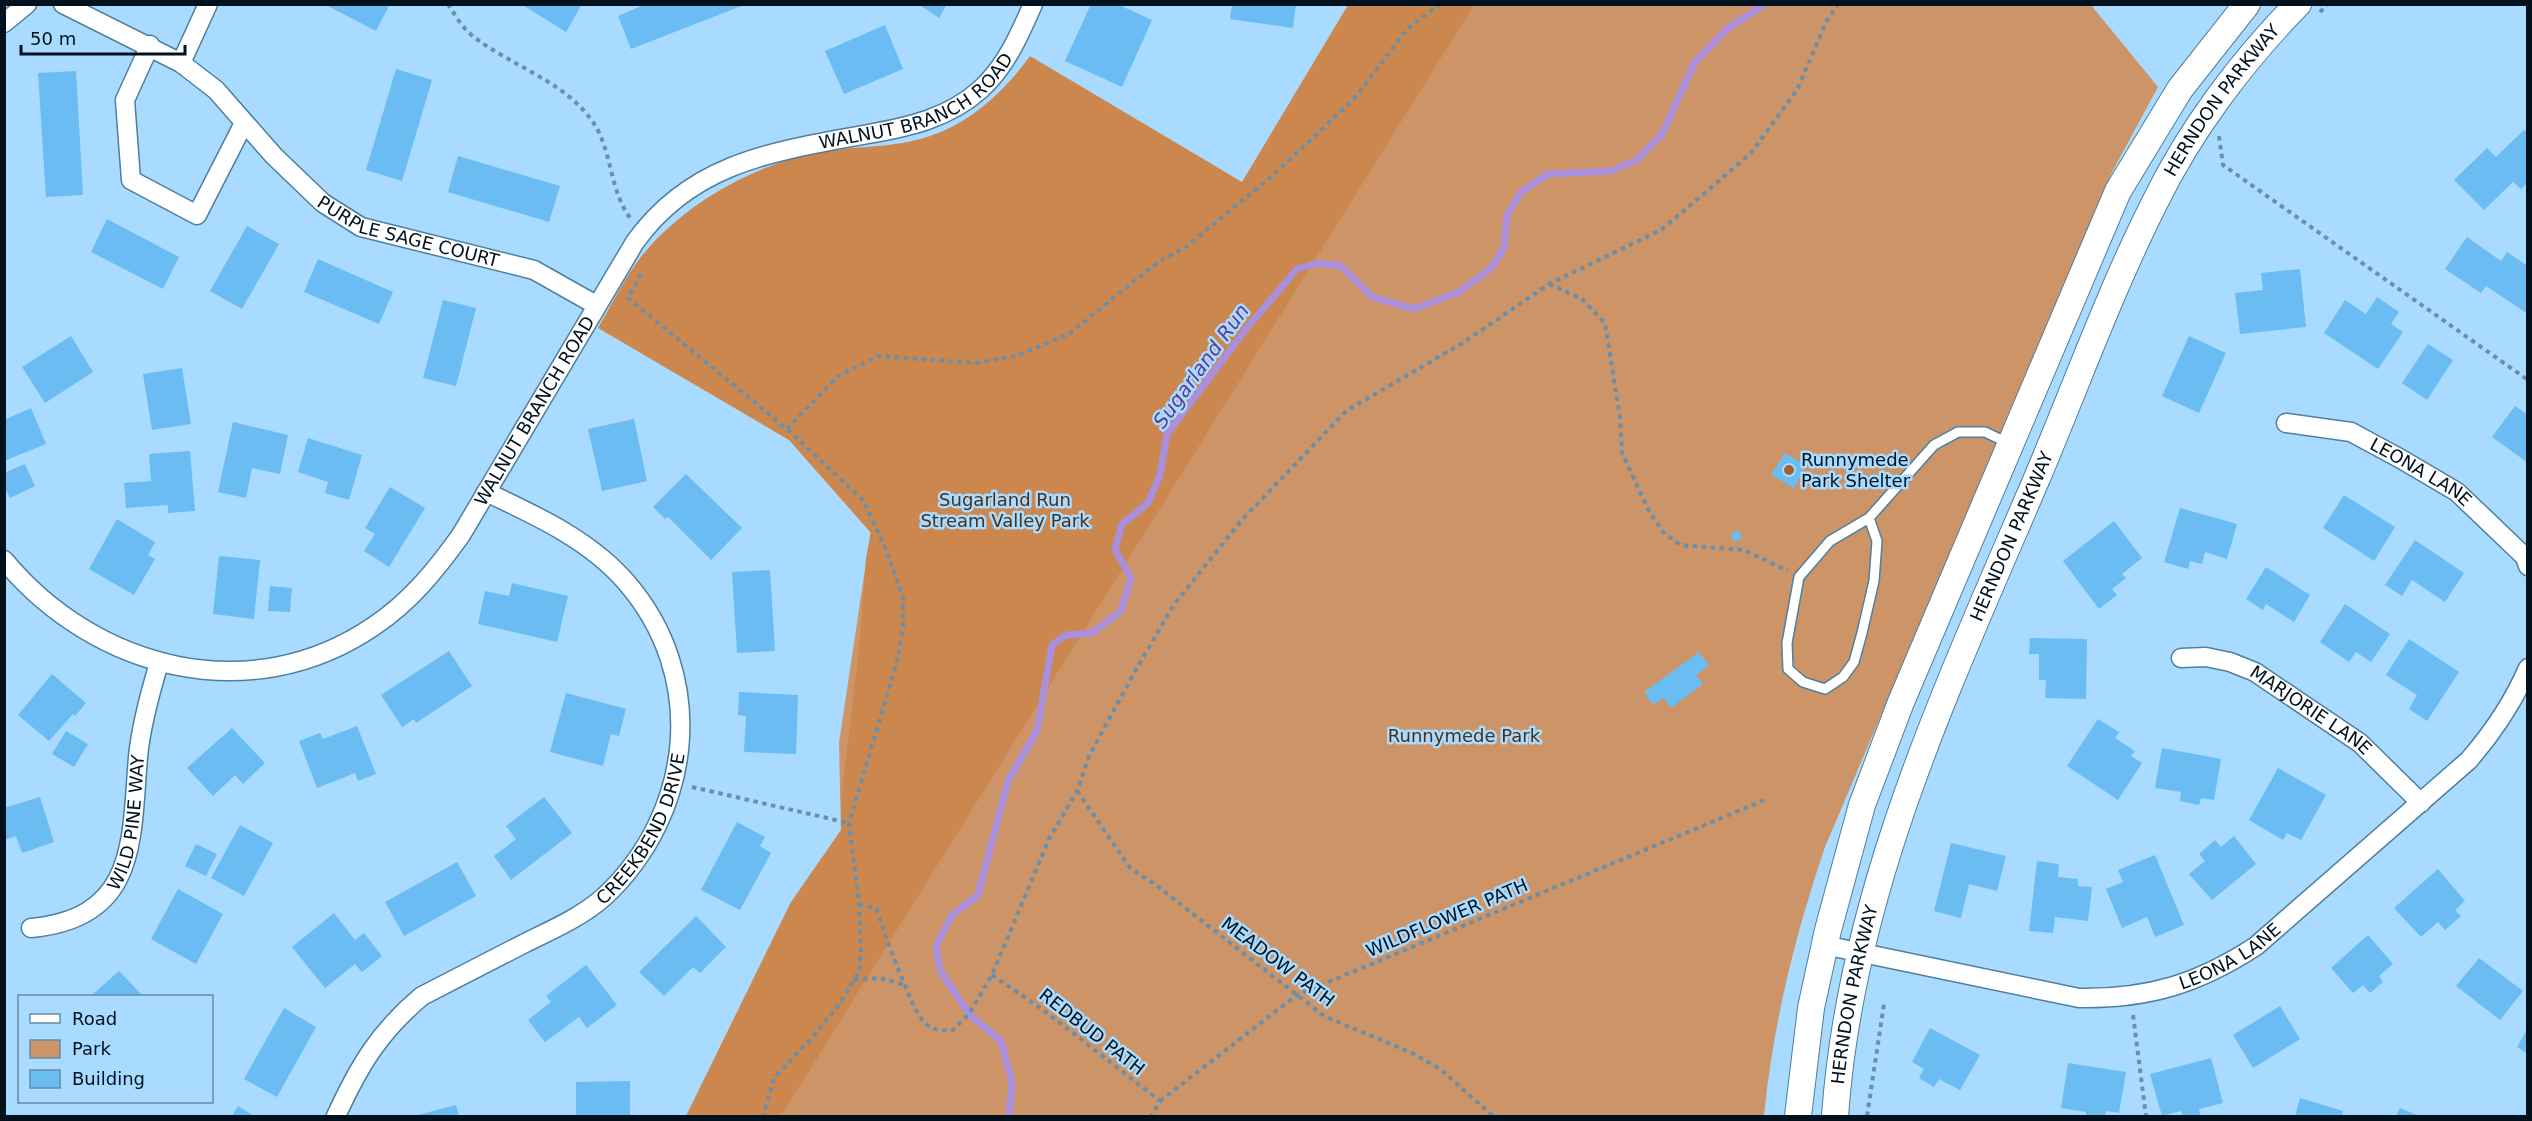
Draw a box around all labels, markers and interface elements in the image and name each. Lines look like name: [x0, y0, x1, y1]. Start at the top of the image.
scale bar: [21, 18, 184, 56]
street label: HERNDON PARKWAY: [2160, 19, 2284, 180]
text: 50 m: [30, 28, 76, 49]
street label: WALNUT BRANCH ROAD: [817, 49, 1017, 153]
street label: PURPLE SAGE COURT: [314, 191, 502, 271]
water label: Sugarland Run: [1148, 299, 1254, 433]
street label: WALNUT BRANCH ROAD: [470, 312, 599, 509]
street label: LEONA LANE: [2366, 433, 2476, 510]
street label: HERNDON PARKWAY: [1966, 447, 2057, 624]
place label: Runnymede Park Shelter: [1801, 449, 1911, 491]
marker: Runnymede Park Shelter: [1782, 463, 1796, 477]
park label: Sugarland Run Stream Valley Park: [920, 489, 1090, 531]
street label: MARJORIE LANE: [2246, 661, 2376, 759]
park label: Runnymede Park: [1388, 725, 1541, 746]
street label: CREEKBEND DRIVE: [592, 751, 689, 909]
street label: WILD PINE WAY: [103, 753, 148, 894]
street label: WILDFLOWER PATH: [1363, 874, 1531, 961]
street label: HERNDON PARKWAY: [1827, 901, 1882, 1086]
street label: MEADOW PATH: [1218, 912, 1339, 1011]
street label: LEONA LANE: [2176, 918, 2285, 994]
street label: REDBUD PATH: [1035, 984, 1149, 1079]
legend: [18, 995, 213, 1103]
text: Road: [72, 1008, 117, 1029]
text: Park: [72, 1038, 111, 1059]
text: Building: [72, 1068, 145, 1089]

